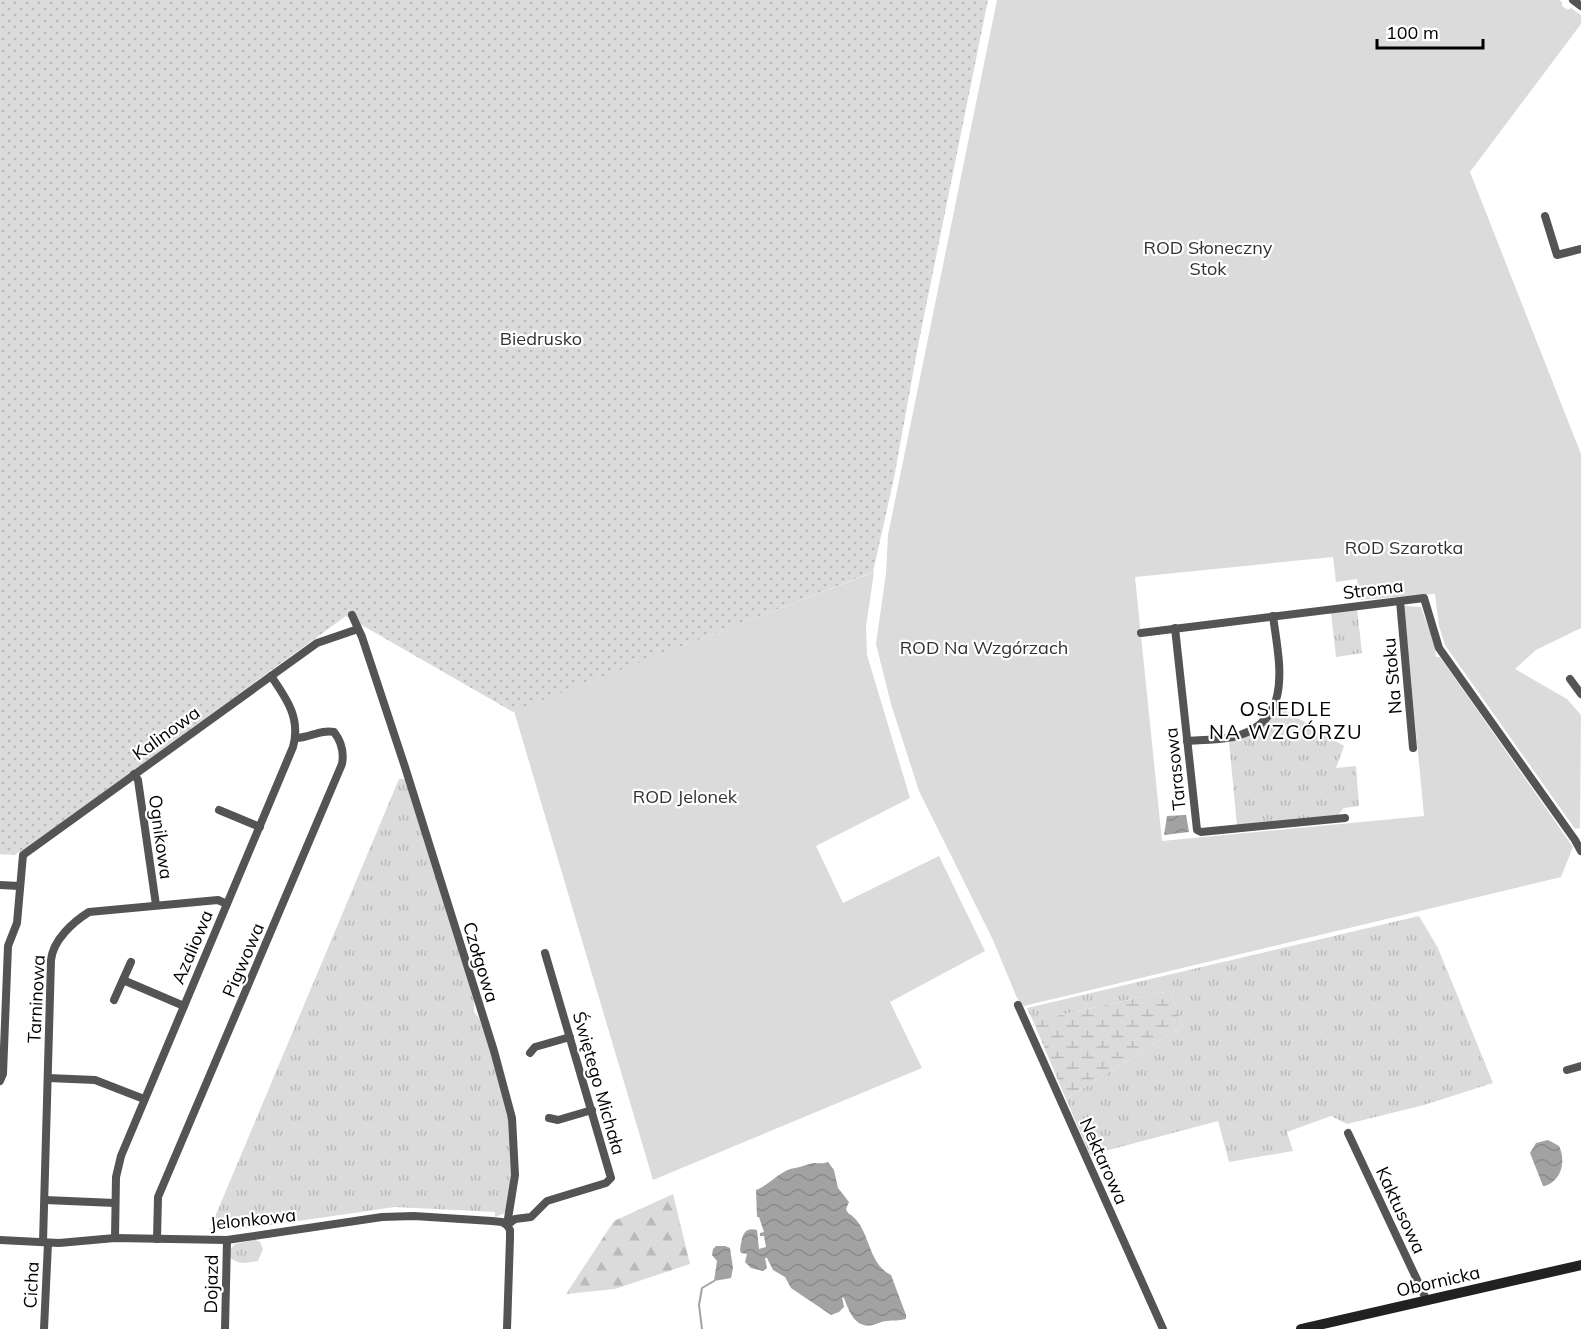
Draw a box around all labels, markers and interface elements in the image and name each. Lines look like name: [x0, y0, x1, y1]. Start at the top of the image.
scale bar: [1377, 12, 1484, 50]
text: 100 m: [1386, 21, 1439, 44]
park label: ROD Słoneczny Stok: [1144, 236, 1273, 280]
park label: Biedrusko: [500, 327, 582, 350]
park label: ROD Szarotka: [1345, 536, 1463, 559]
street label: Stroma: [1341, 574, 1405, 604]
park label: ROD Na Wzgórzach: [900, 636, 1068, 659]
street label: Na Stoku: [1377, 637, 1407, 715]
district label: OSIEDLE NA WZGÓRZU: [1209, 696, 1363, 744]
street label: Kalinowa: [128, 701, 204, 765]
street label: Tarasowa: [1159, 727, 1191, 811]
park label: ROD Jelonek: [633, 785, 738, 808]
street label: Ognikowa: [144, 793, 178, 881]
street label: Azaliowa: [166, 906, 218, 988]
street label: Pigwowa: [217, 919, 269, 1001]
street label: Czołgowa: [458, 919, 504, 1005]
street label: Tarninowa: [22, 954, 50, 1044]
street label: Świętego Michała: [568, 1009, 630, 1157]
street label: Nektarowa: [1075, 1114, 1133, 1208]
street label: Kaktusowa: [1371, 1163, 1431, 1257]
street label: Jelonkowa: [209, 1203, 297, 1235]
street label: Dojazd: [199, 1254, 223, 1314]
street label: Obornicka: [1394, 1260, 1482, 1302]
street label: Cicha: [18, 1261, 44, 1309]

